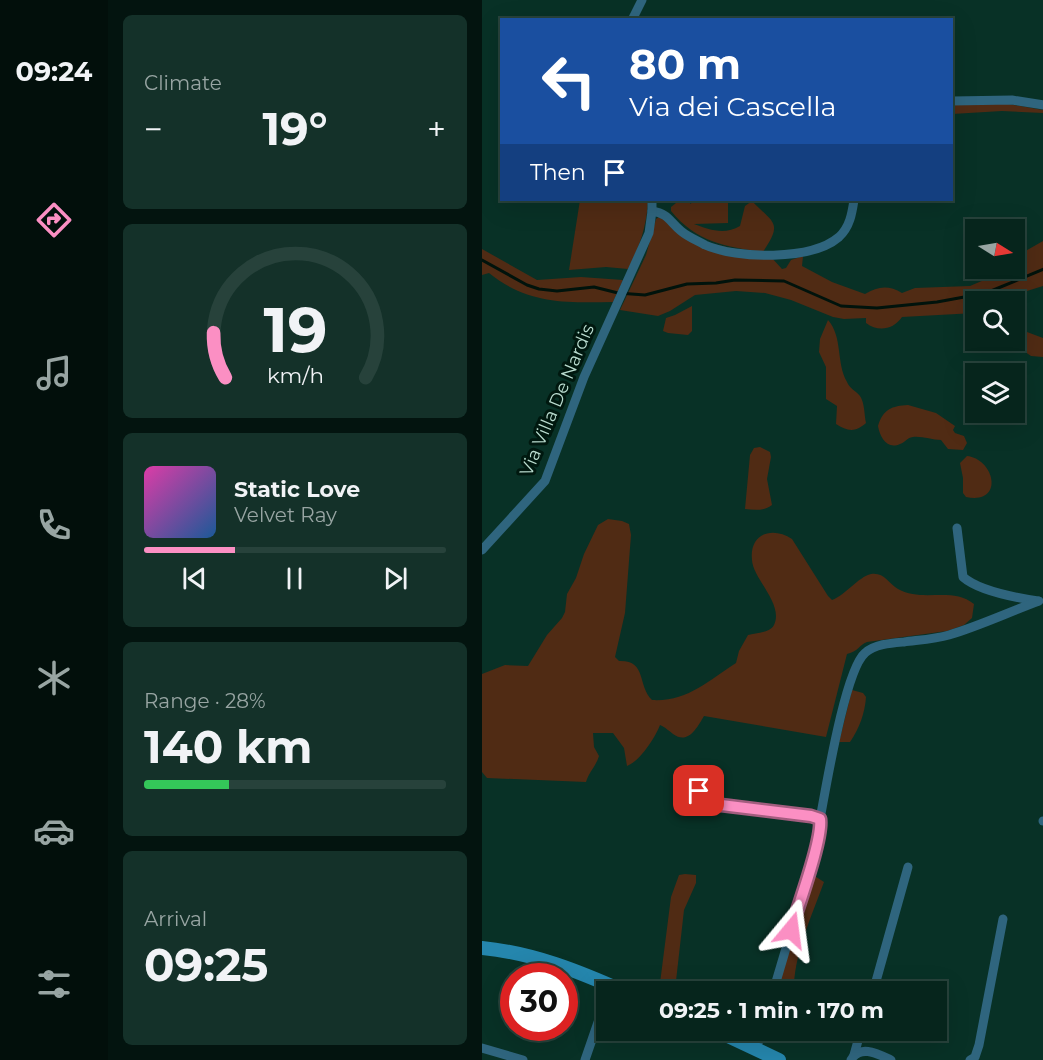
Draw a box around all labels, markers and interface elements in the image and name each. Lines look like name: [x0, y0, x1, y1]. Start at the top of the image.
text: 80 m: [629, 38, 741, 90]
icon: left: [530, 42, 608, 120]
text: 09:24: [16, 55, 92, 88]
text: Climate: [144, 71, 222, 95]
text: Via dei Cascella: [629, 90, 836, 123]
text: 19°: [262, 101, 328, 156]
text: −: [144, 109, 163, 149]
text: +: [427, 109, 446, 149]
icon: arrive: [598, 156, 631, 189]
text: Then: [530, 159, 586, 186]
icon: directions: [33, 199, 75, 241]
north arrow: [965, 219, 1025, 279]
map controls: [965, 219, 1025, 423]
button: search: [965, 291, 1025, 351]
text: 19: [263, 292, 327, 368]
street label: Via Villa De Nardis: [515, 320, 599, 479]
icon: music: [33, 352, 75, 394]
text: km/h: [266, 362, 324, 388]
button: layers: [965, 363, 1025, 423]
text: Static Love: [234, 476, 360, 503]
text: Velvet Ray: [234, 503, 337, 527]
icon: phone: [33, 504, 75, 546]
icon: previous: [178, 562, 211, 595]
icon: pause: [278, 562, 311, 595]
icon: next: [379, 562, 412, 595]
icon: climate: [33, 657, 75, 699]
text: Range · 28%: [144, 689, 265, 713]
text: 140 km: [144, 719, 312, 774]
pin: [673, 765, 724, 816]
icon: arrive: [682, 774, 715, 807]
icon: car: [33, 810, 75, 852]
position arrow: [759, 898, 823, 962]
text: Arrival: [144, 907, 207, 931]
text: 09:25: [144, 937, 268, 992]
icon: filters: [33, 963, 75, 1005]
speed limit sign: 30: [500, 963, 578, 1041]
text: 09:25 · 1 min · 170 m: [659, 997, 884, 1024]

